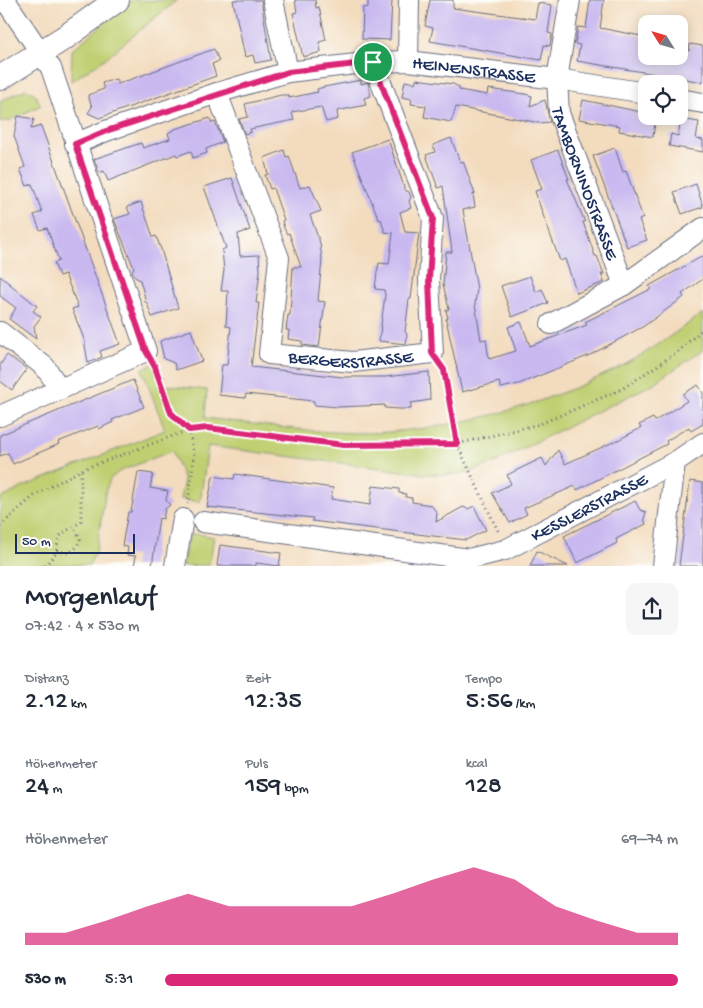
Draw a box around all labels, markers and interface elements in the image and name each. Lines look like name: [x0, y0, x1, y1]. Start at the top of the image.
north arrow: [638, 15, 688, 65]
map controls: [638, 15, 688, 125]
pin: [352, 41, 394, 83]
icon: arrive: [359, 48, 387, 76]
street label: HEINENSTRASSE: [411, 54, 537, 89]
button: locate: [638, 75, 688, 125]
street label: TAMBORNINOSTRASSE: [546, 106, 622, 264]
street label: BERGERSTRASSE: [286, 347, 415, 375]
street label: KESSLERSTRASSE: [528, 470, 652, 548]
scale bar: [15, 530, 135, 554]
text: 50 m: [22, 534, 51, 551]
text: Morgenlauf: [25, 582, 156, 615]
button: share: [626, 583, 678, 635]
text: 07:42 · 4 × 530 m: [25, 618, 139, 637]
text: Distanz: [25, 671, 69, 688]
text: Zeit: [245, 671, 270, 688]
text: Tempo: [466, 671, 502, 688]
text: 2.12: [25, 688, 67, 717]
text: 12:35: [245, 688, 302, 717]
text: 5:56: [466, 688, 512, 717]
text: km: [67, 696, 87, 713]
text: /km: [512, 696, 535, 713]
text: Höhenmeter: [25, 756, 97, 773]
text: Puls: [245, 756, 268, 773]
text: kcal: [466, 756, 488, 773]
text: 24: [25, 773, 49, 802]
text: 159: [245, 773, 281, 802]
text: 128: [466, 773, 502, 802]
text: m: [49, 781, 62, 798]
text: bpm: [281, 781, 309, 798]
text: Höhenmeter: [25, 831, 107, 850]
text: 69–74 m: [621, 831, 678, 850]
text: 530 m: [25, 971, 66, 990]
text: 5:31: [105, 971, 133, 990]

